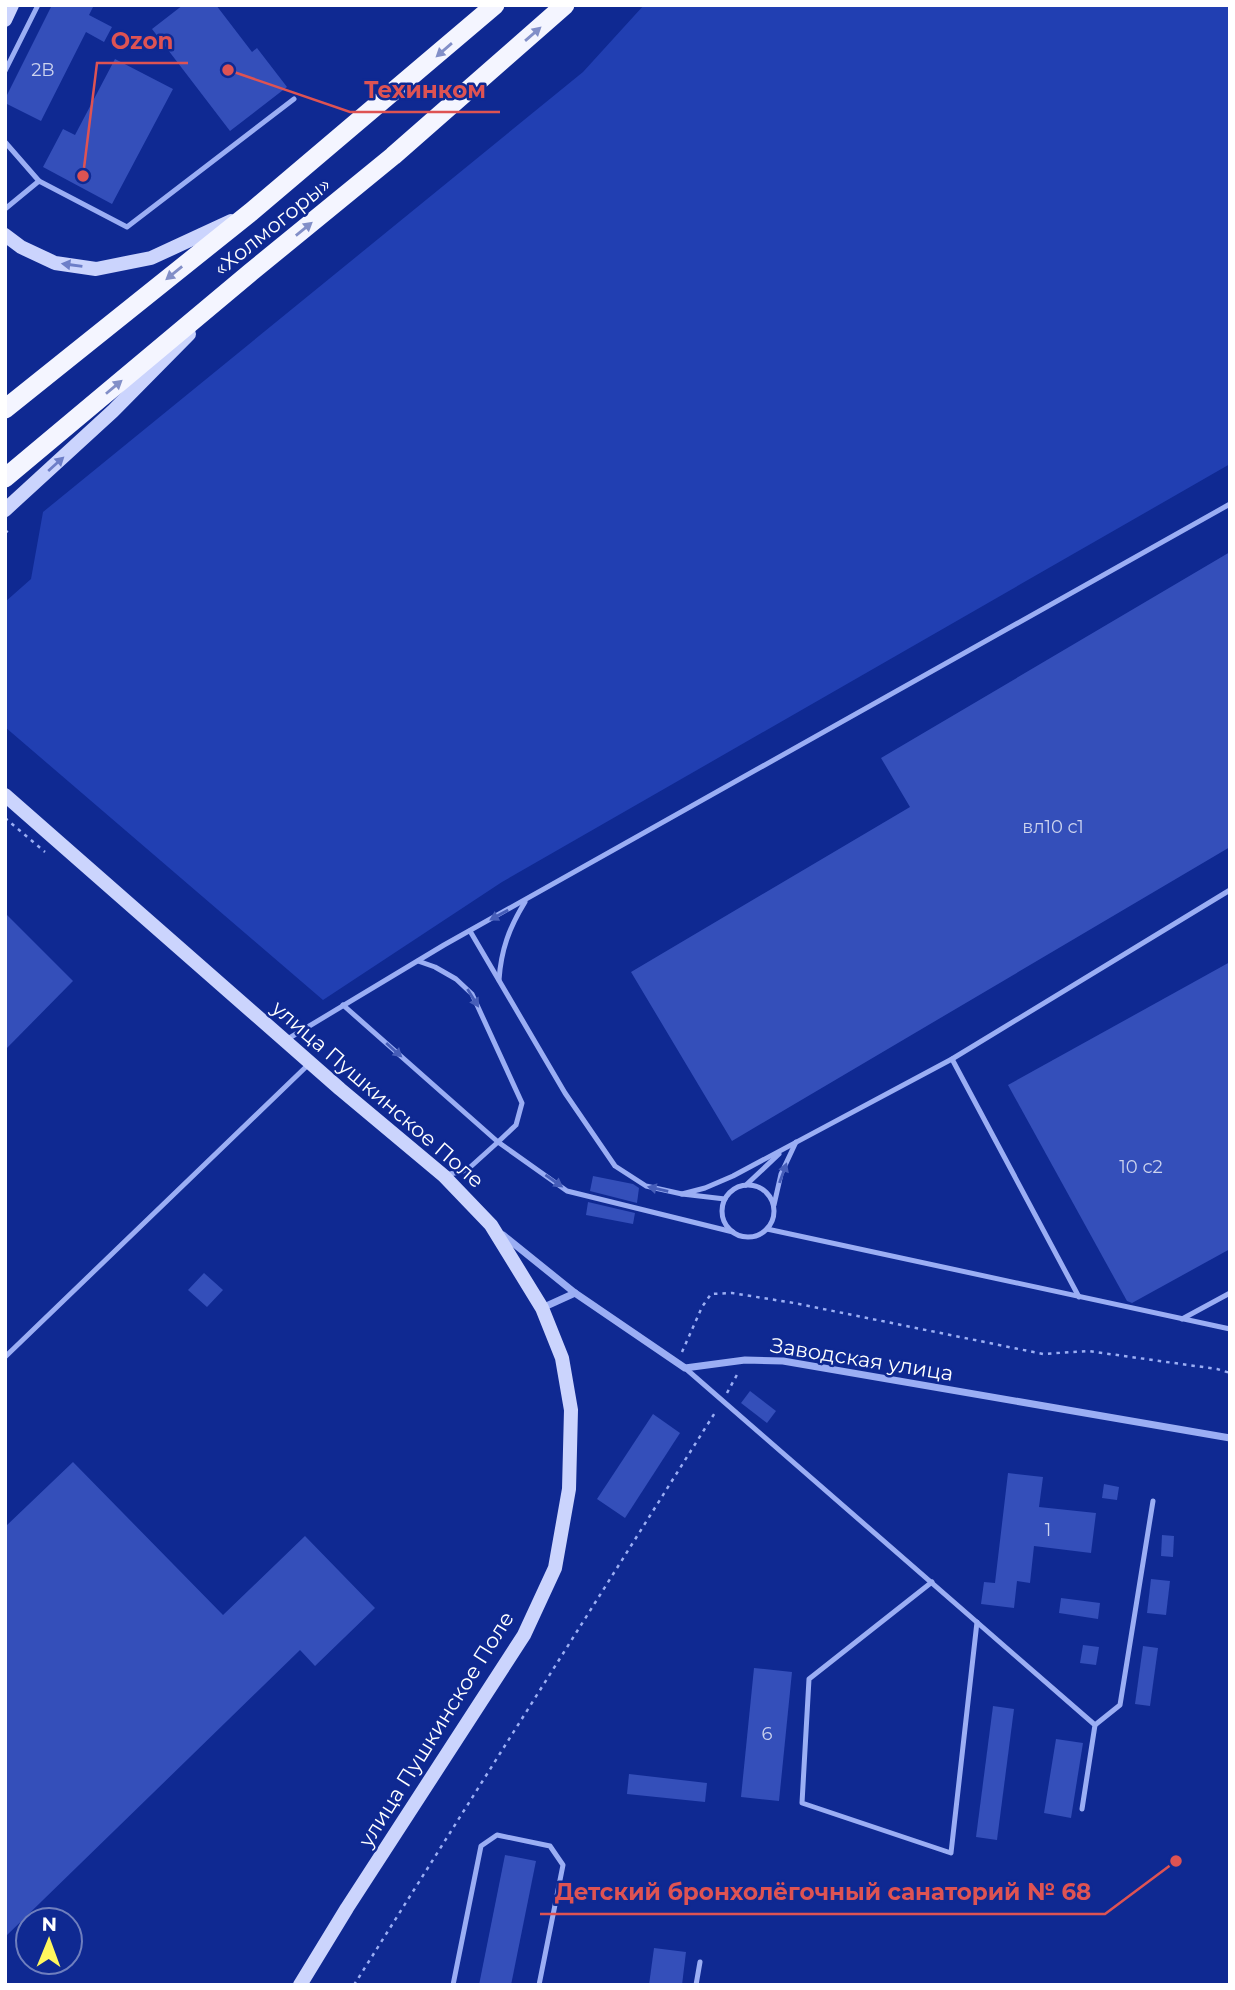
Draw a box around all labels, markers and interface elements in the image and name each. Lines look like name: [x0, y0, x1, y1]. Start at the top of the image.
callout: Ozon: [97, 19, 188, 63]
one-way arrow: [524, 26, 542, 42]
text: Ozon: [111, 27, 173, 55]
one-way arrow: [435, 42, 453, 58]
house number: 2В: [31, 59, 55, 81]
callout: Техинком: [350, 68, 500, 112]
text: Техинком: [364, 76, 486, 104]
street label: «Холмогоры»: [208, 171, 336, 281]
one-way arrow: [294, 221, 312, 236]
one-way arrow: [61, 260, 83, 271]
one-way arrow: [166, 266, 184, 281]
one-way arrow: [105, 380, 122, 395]
one-way arrow: [47, 456, 64, 472]
house number: вл10 с1: [1022, 816, 1084, 838]
one-way arrow: [489, 909, 508, 921]
one-way arrow: [466, 989, 479, 1008]
street label: улица Пушкинское Поле: [266, 994, 489, 1193]
one-way arrow: [385, 1042, 403, 1058]
house number: 10 с2: [1119, 1156, 1163, 1178]
one-way arrow: [777, 1162, 788, 1183]
one-way arrow: [545, 1174, 563, 1188]
one-way arrow: [647, 1183, 669, 1194]
street label: Заводская улица: [769, 1332, 955, 1386]
house number: 1: [1045, 1519, 1051, 1541]
street label: улица Пушкинское Поле: [353, 1607, 519, 1852]
house number: 6: [762, 1723, 773, 1745]
callout: Детский бронхолёгочный санаторий № 68: [540, 1870, 1105, 1914]
text: Детский бронхолёгочный санаторий № 68: [555, 1878, 1091, 1906]
north arrow: [14, 1906, 84, 1976]
text: N: [41, 1913, 57, 1936]

